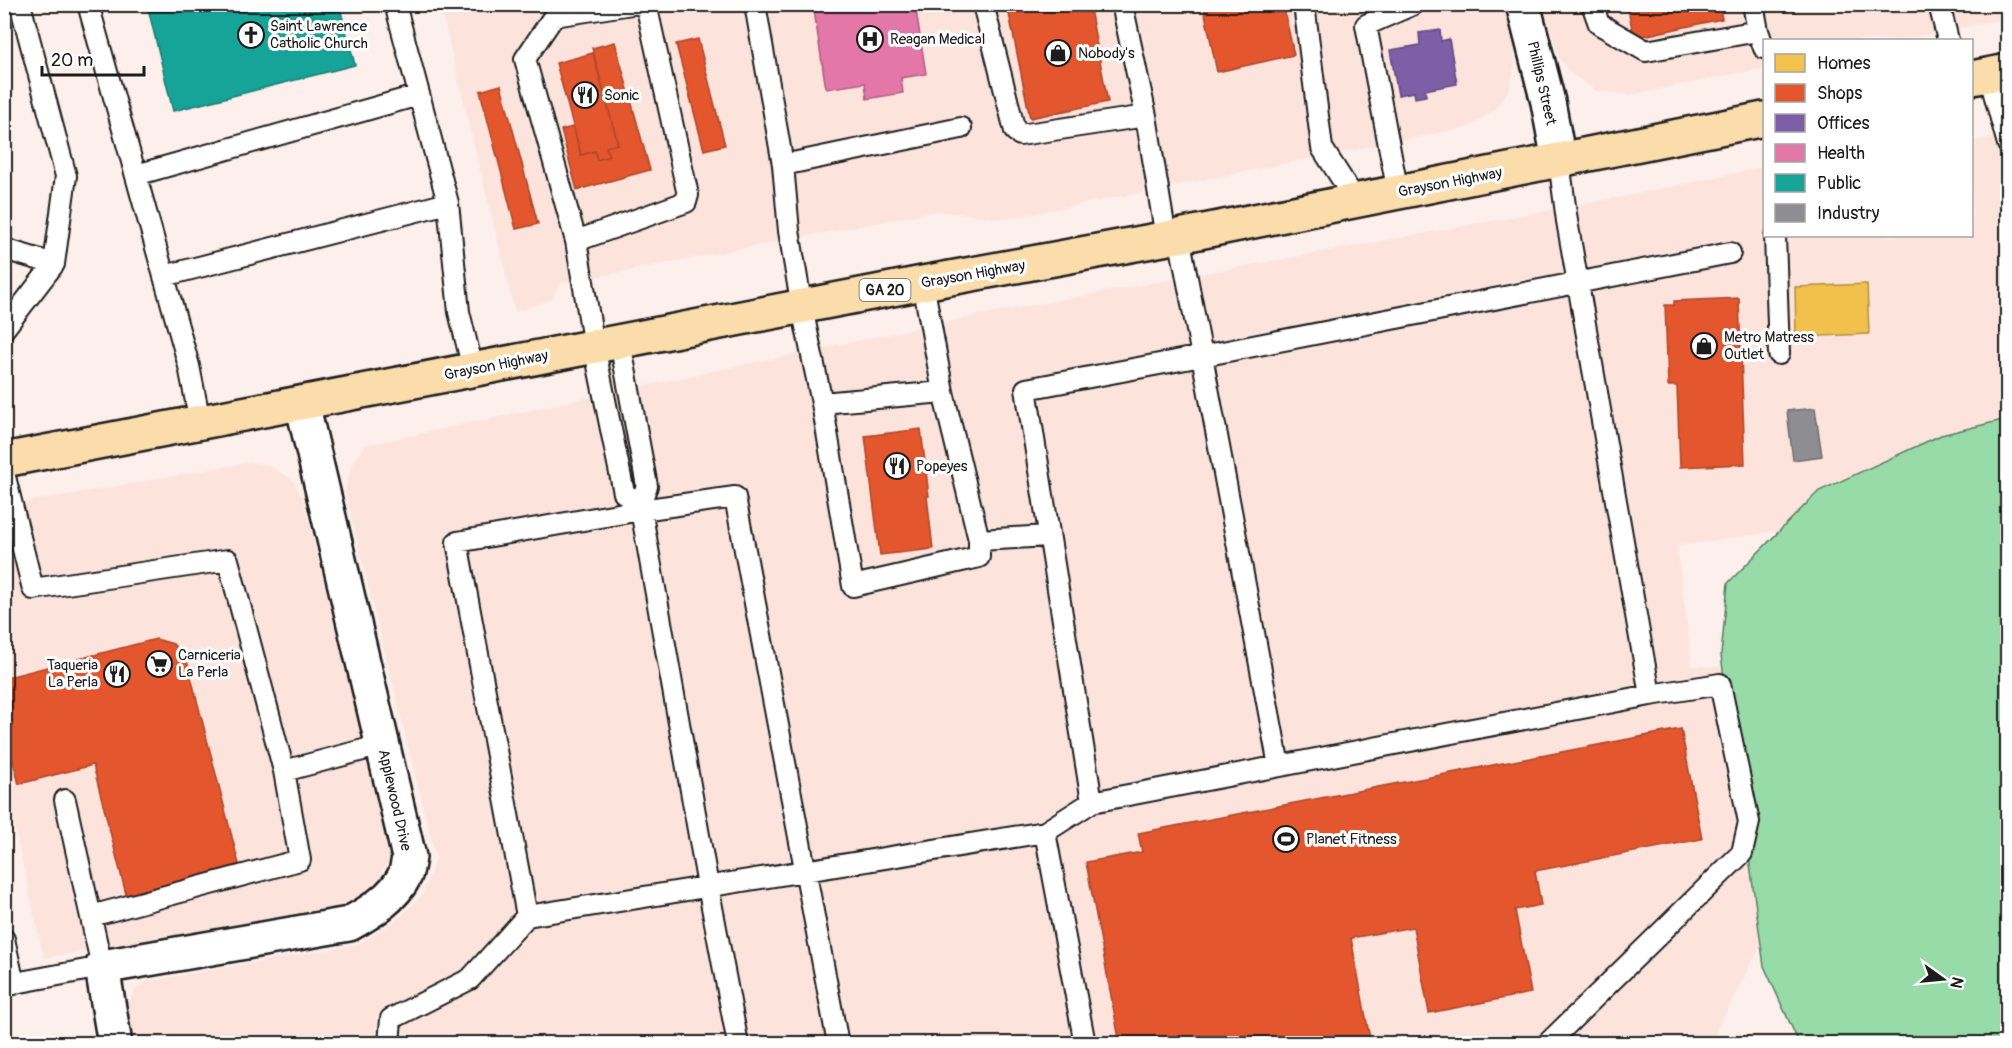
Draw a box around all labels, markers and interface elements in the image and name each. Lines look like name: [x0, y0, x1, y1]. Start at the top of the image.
place label: Saint Lawrence Catholic Church: [270, 17, 368, 53]
church icon: Saint Lawrence Catholic Church: [236, 20, 266, 50]
hospital icon: Reagan Medical: [855, 24, 885, 54]
place label: Reagan Medical: [890, 30, 985, 49]
shop icon: Nobody's: [1043, 38, 1073, 68]
scale bar: [42, 39, 144, 77]
street label: Phillips Street: [1523, 39, 1561, 128]
legend: [1763, 39, 1973, 237]
place label: Nobody's: [1078, 44, 1135, 63]
text: 20 m: [51, 49, 93, 72]
text: Homes: [1817, 52, 1870, 75]
restaurant icon: Sonic: [570, 80, 600, 110]
text: Shops: [1817, 82, 1862, 105]
place label: Sonic: [604, 86, 640, 105]
text: Offices: [1817, 112, 1869, 135]
text: Health: [1817, 142, 1865, 165]
street label: Grayson Highway: [1397, 163, 1504, 202]
text: Public: [1817, 172, 1861, 195]
text: Industry: [1817, 202, 1880, 225]
street label: Grayson Highway: [920, 256, 1027, 293]
road number: GA 20: [860, 279, 910, 301]
place label: Metro Matress Outlet: [1724, 328, 1814, 364]
shop icon: Metro Matress Outlet: [1689, 331, 1719, 361]
street label: Grayson Highway: [443, 346, 550, 385]
restaurant icon: Popeyes: [882, 451, 912, 481]
place label: Popeyes: [916, 457, 968, 476]
place label: Carniceria La Perla: [178, 646, 241, 682]
supermarket icon: Carniceria La Perla: [144, 649, 174, 679]
place label: Taqueria La Perla: [47, 656, 98, 692]
restaurant icon: Taqueria La Perla: [102, 659, 132, 689]
street label: Applewood Drive: [374, 747, 416, 853]
sports icon: Planet Fitness: [1271, 824, 1301, 854]
place label: Planet Fitness: [1306, 830, 1397, 849]
north arrow: [1913, 949, 1973, 1009]
text: N: [1945, 975, 1968, 991]

